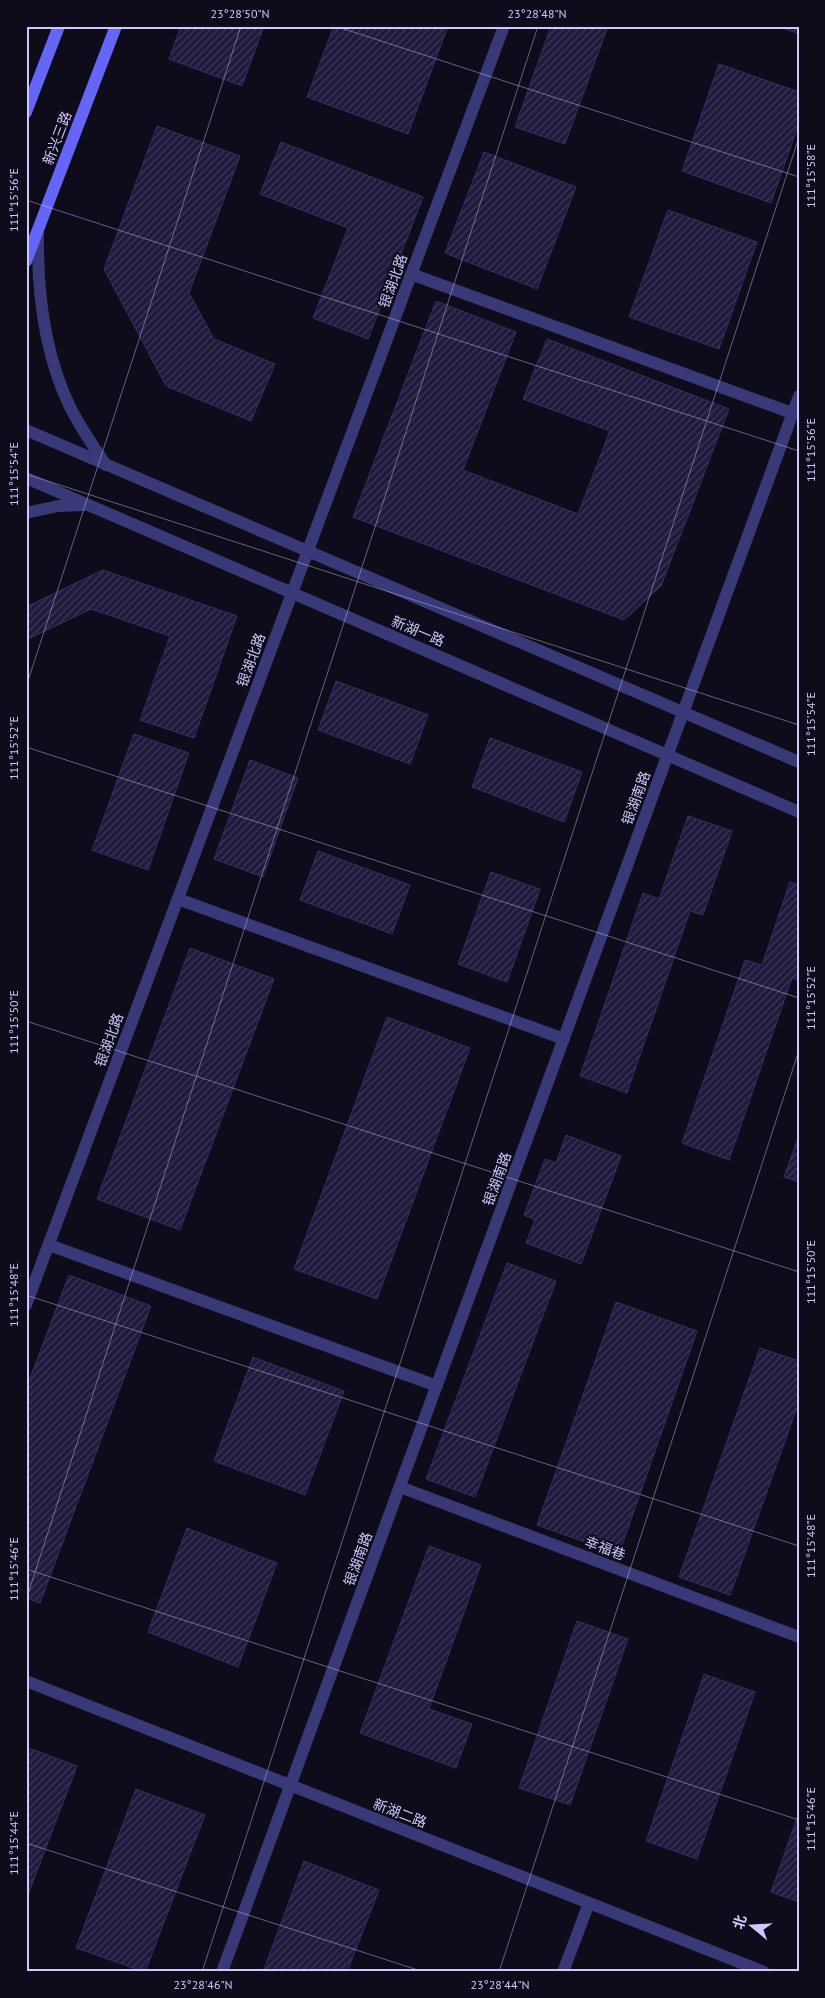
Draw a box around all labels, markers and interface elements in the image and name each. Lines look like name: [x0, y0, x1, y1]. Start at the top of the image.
text: 23°28'50"N: [210, 6, 270, 21]
text: 23°28'48"N: [507, 6, 567, 21]
street label: 新兴三路: [39, 109, 75, 167]
text: 111°15'58"E: [803, 144, 818, 208]
text: 111°15'56"E: [6, 168, 21, 232]
street label: 银湖北路: [375, 252, 411, 310]
text: 111°15'56"E: [803, 418, 818, 482]
text: 111°15'54"E: [6, 442, 21, 506]
street label: 新湖一路: [389, 612, 447, 650]
street label: 银湖北路: [233, 631, 269, 689]
text: 111°15'54"E: [803, 692, 818, 756]
text: 111°15'52"E: [6, 716, 21, 780]
street label: 银湖南路: [618, 769, 654, 827]
text: 111°15'52"E: [803, 966, 818, 1030]
text: 111°15'50"E: [6, 990, 21, 1054]
street label: 银湖北路: [91, 1011, 127, 1069]
street label: 银湖南路: [479, 1150, 515, 1208]
text: 111°15'50"E: [803, 1240, 818, 1304]
text: 111°15'48"E: [6, 1263, 21, 1327]
text: 111°15'48"E: [803, 1514, 818, 1578]
street label: 银湖南路: [340, 1530, 376, 1588]
street label: 幸福巷: [582, 1532, 628, 1564]
text: 111°15'46"E: [6, 1537, 21, 1601]
text: 111°15'46"E: [803, 1787, 818, 1851]
street label: 新湖二路: [371, 1795, 429, 1831]
text: 111°15'44"E: [6, 1811, 21, 1875]
north arrow: [728, 1900, 778, 1950]
text: 北: [729, 1913, 750, 1931]
text: 23°28'46"N: [173, 1977, 233, 1992]
text: 23°28'44"N: [470, 1977, 530, 1992]

